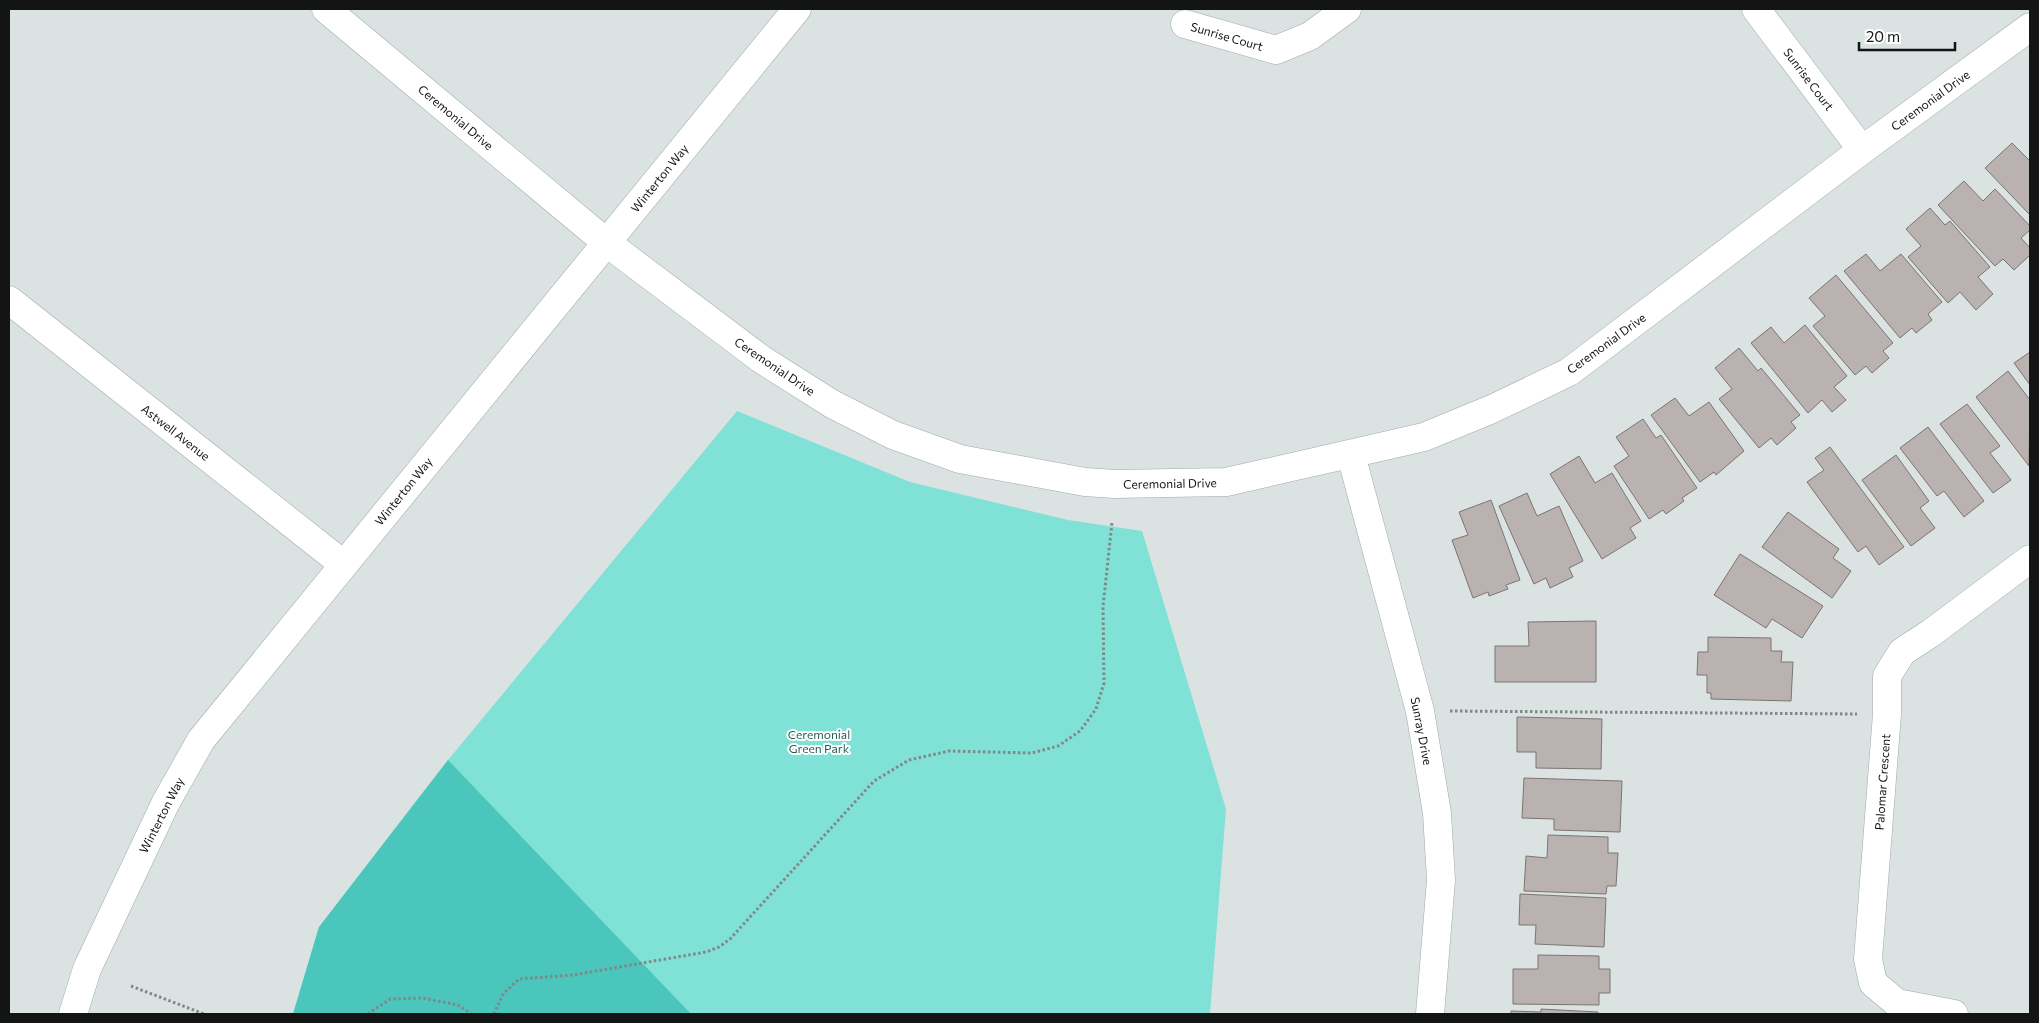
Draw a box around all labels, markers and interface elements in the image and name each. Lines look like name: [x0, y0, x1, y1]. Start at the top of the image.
street label: Sunrise Court: [1189, 19, 1265, 53]
scale bar: [1859, 20, 1955, 52]
text: 20 m: [1866, 27, 1900, 45]
street label: Sunrise Court: [1781, 45, 1837, 113]
street label: Ceremonial Drive: [1888, 67, 1972, 133]
street label: Ceremonial Drive: [416, 82, 496, 152]
street label: Winterton Way: [627, 141, 691, 215]
street label: Ceremonial Drive: [1564, 310, 1648, 376]
street label: Ceremonial Drive: [732, 334, 818, 398]
street label: Astwell Avenue: [139, 401, 213, 463]
street label: Winterton Way: [371, 454, 435, 528]
street label: Ceremonial Drive: [1123, 475, 1217, 491]
street label: Sunray Drive: [1409, 696, 1435, 766]
park label: Ceremonial Green Park: [788, 727, 850, 755]
street label: Palomar Crescent: [1872, 733, 1892, 831]
street label: Winterton Way: [136, 775, 186, 855]

